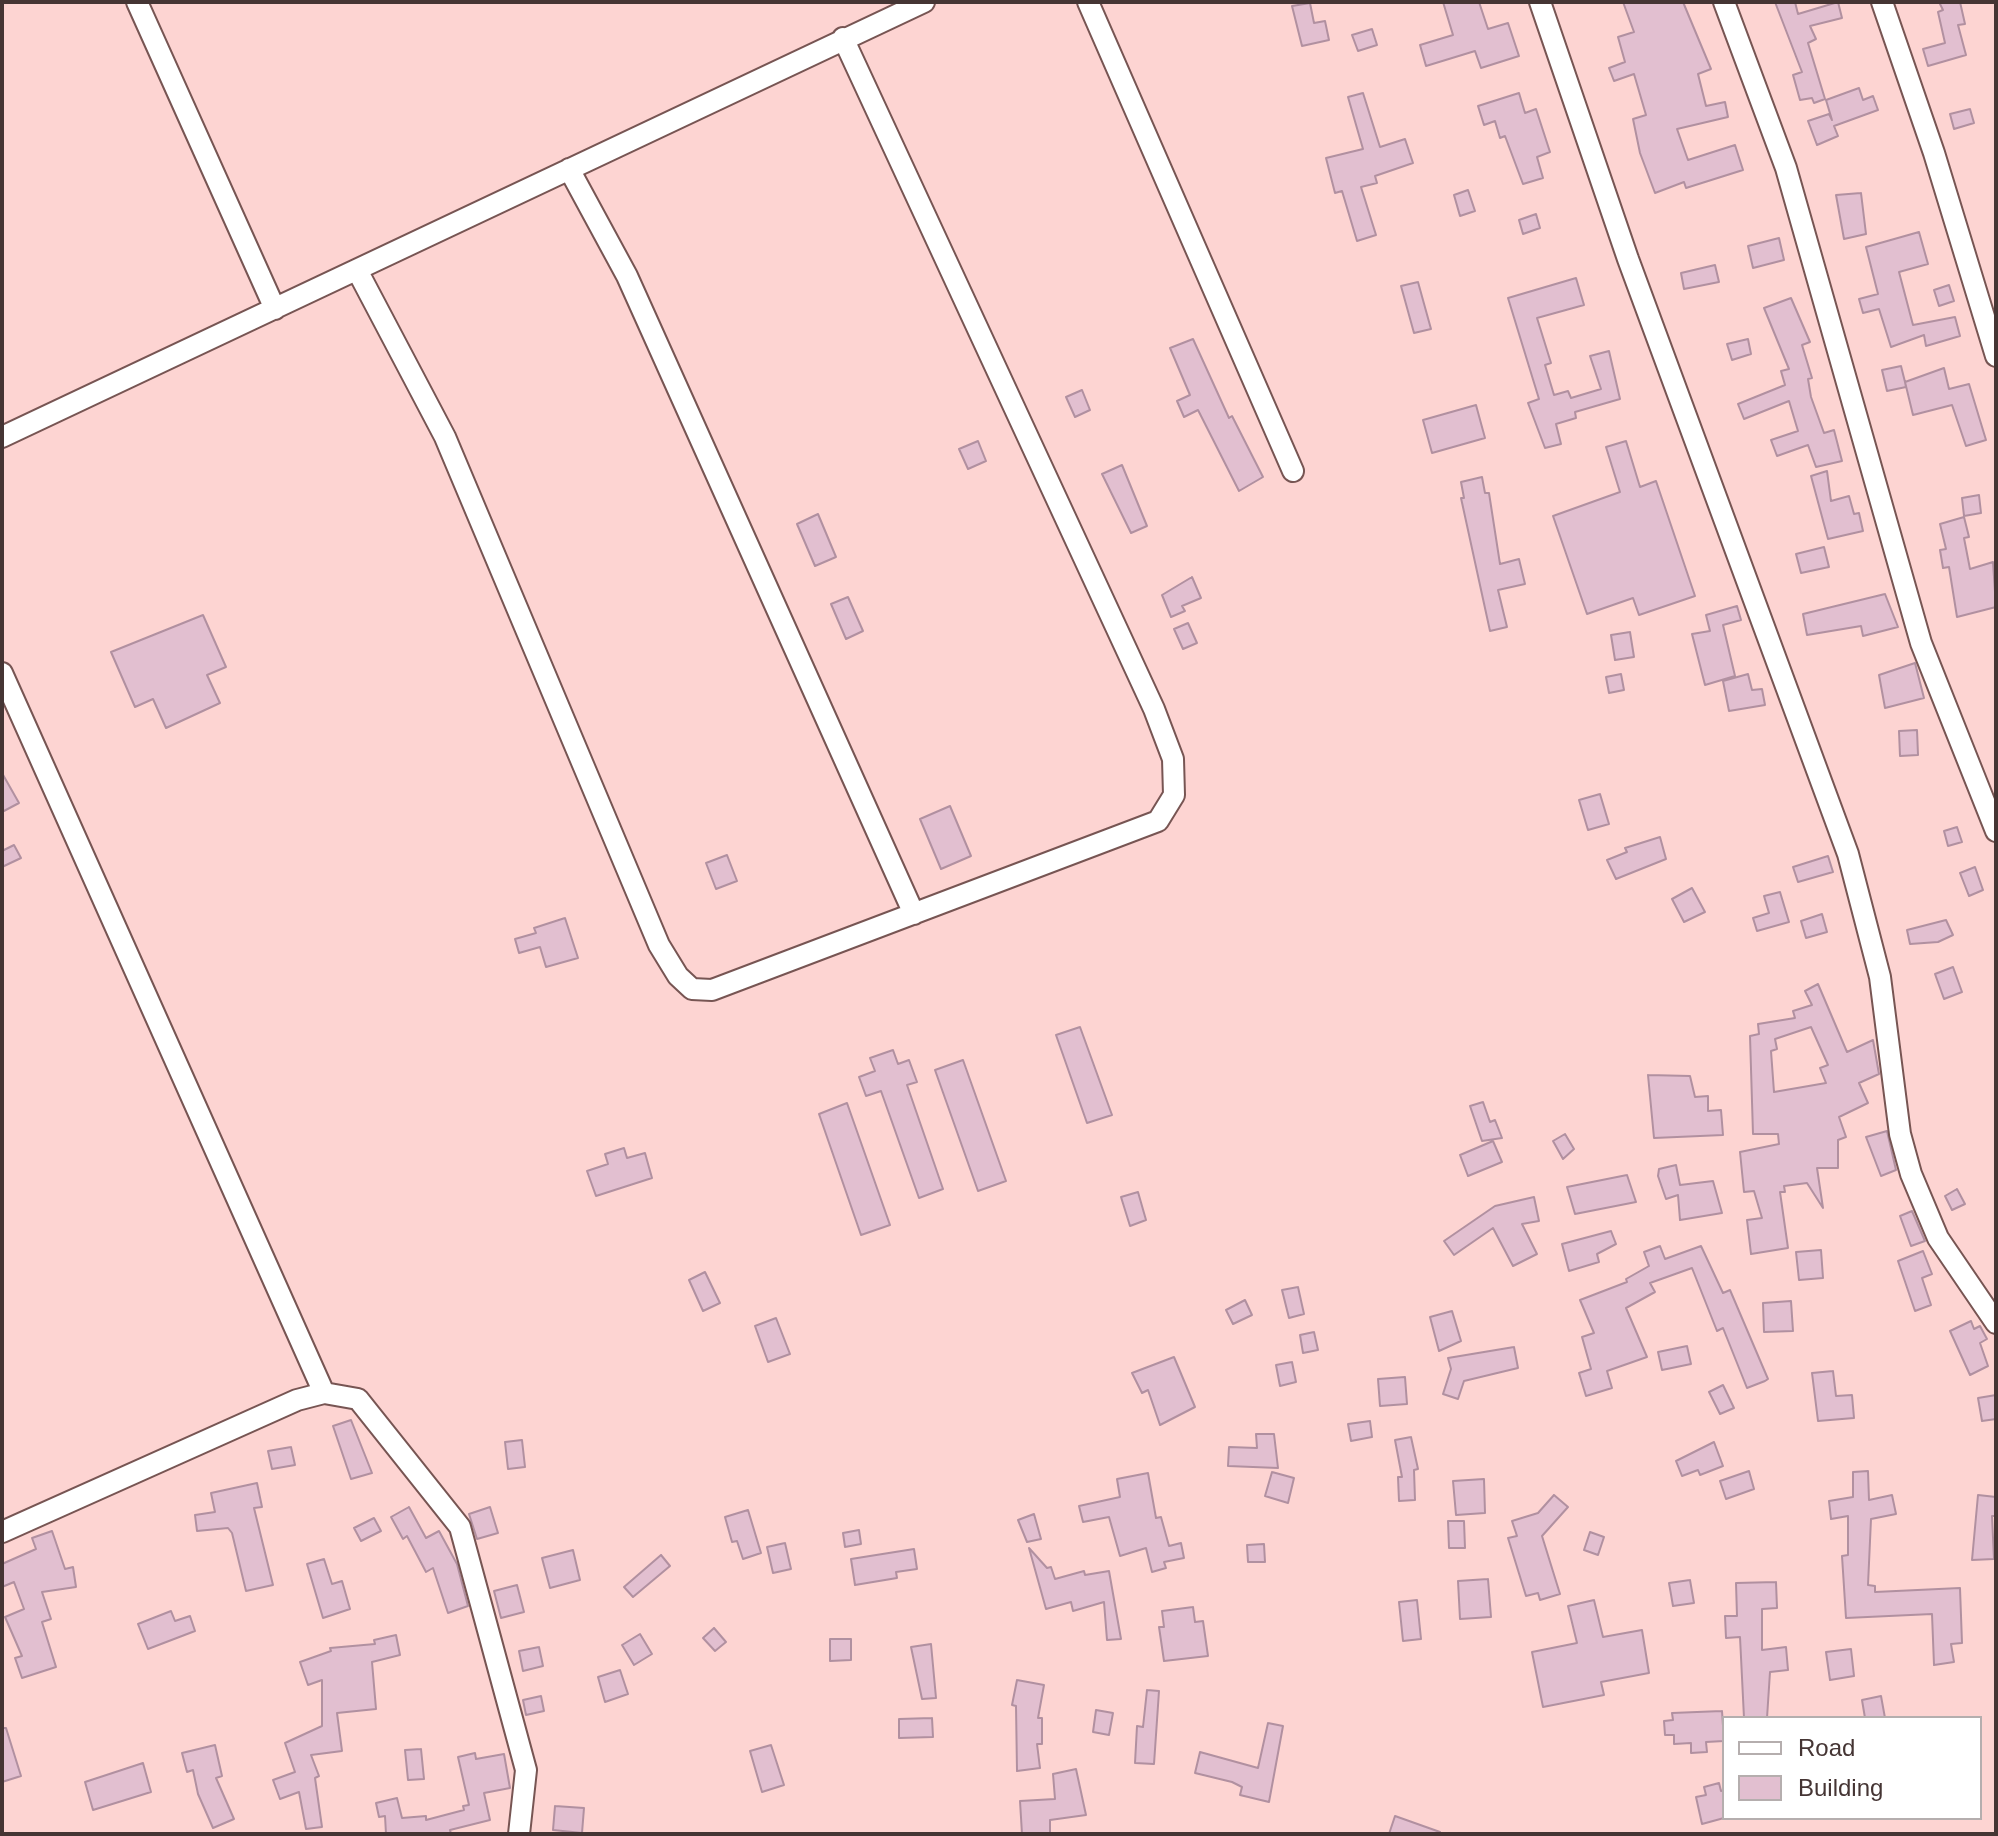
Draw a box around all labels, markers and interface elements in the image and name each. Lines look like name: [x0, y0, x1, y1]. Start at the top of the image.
legend: [1722, 1716, 1982, 1820]
text: Road: [1798, 1734, 1855, 1761]
text: Building: [1798, 1774, 1883, 1801]

